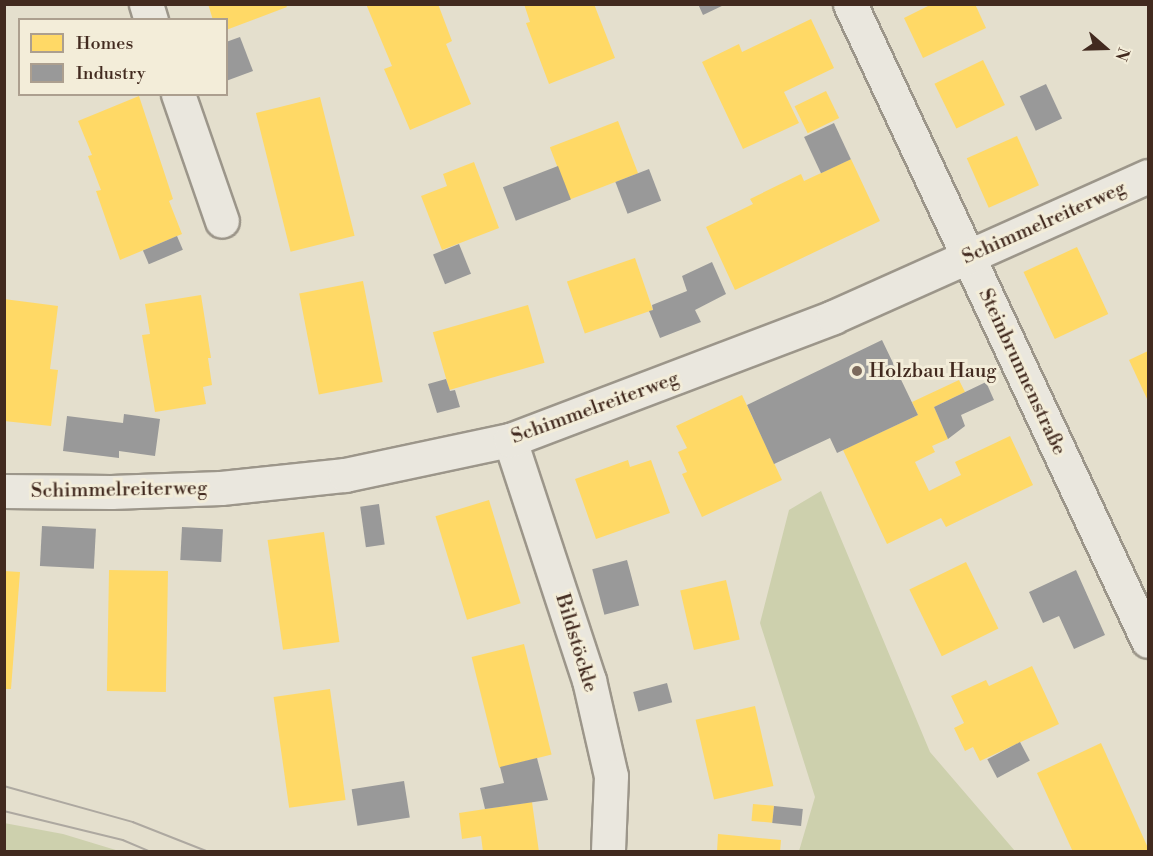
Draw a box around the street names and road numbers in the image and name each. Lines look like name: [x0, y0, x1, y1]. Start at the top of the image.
street label: Schimmelreiterweg: [958, 176, 1130, 270]
street label: Steinbrunnenstraße: [973, 285, 1071, 459]
street label: Schimmelreiterweg: [508, 367, 682, 449]
street label: Schimmelreiterweg: [31, 476, 207, 504]
street label: Bildstöckle: [550, 591, 602, 695]

